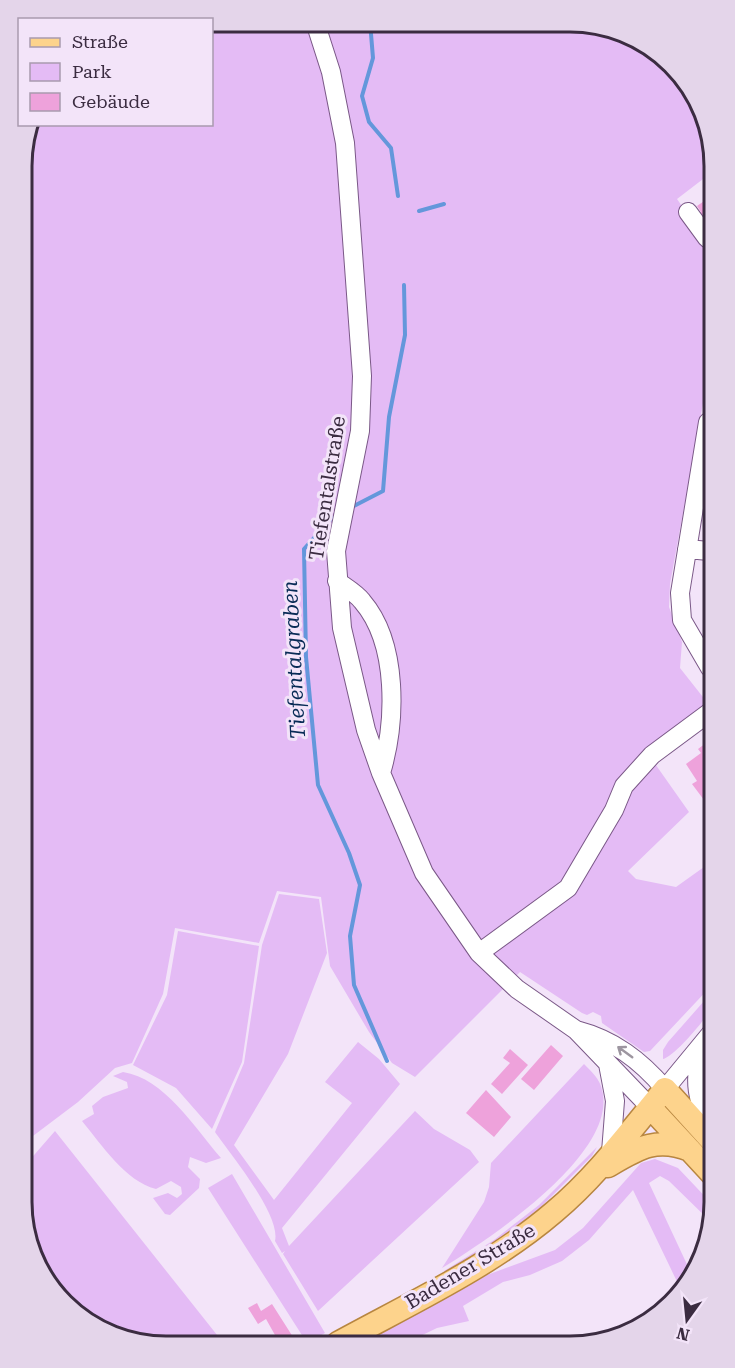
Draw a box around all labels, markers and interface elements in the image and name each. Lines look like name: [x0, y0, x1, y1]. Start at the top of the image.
legend: [18, 18, 213, 126]
text: Straße: [72, 31, 128, 52]
text: Park: [72, 61, 112, 82]
text: Gebäude: [72, 91, 150, 112]
street label: Tiefentalstraße: [304, 414, 350, 562]
water label: Tiefentalgraben: [278, 580, 310, 740]
one-way arrow: [618, 1045, 634, 1058]
street label: Badener Straße: [401, 1218, 539, 1314]
north arrow: [657, 1290, 717, 1350]
text: N: [675, 1323, 692, 1345]

